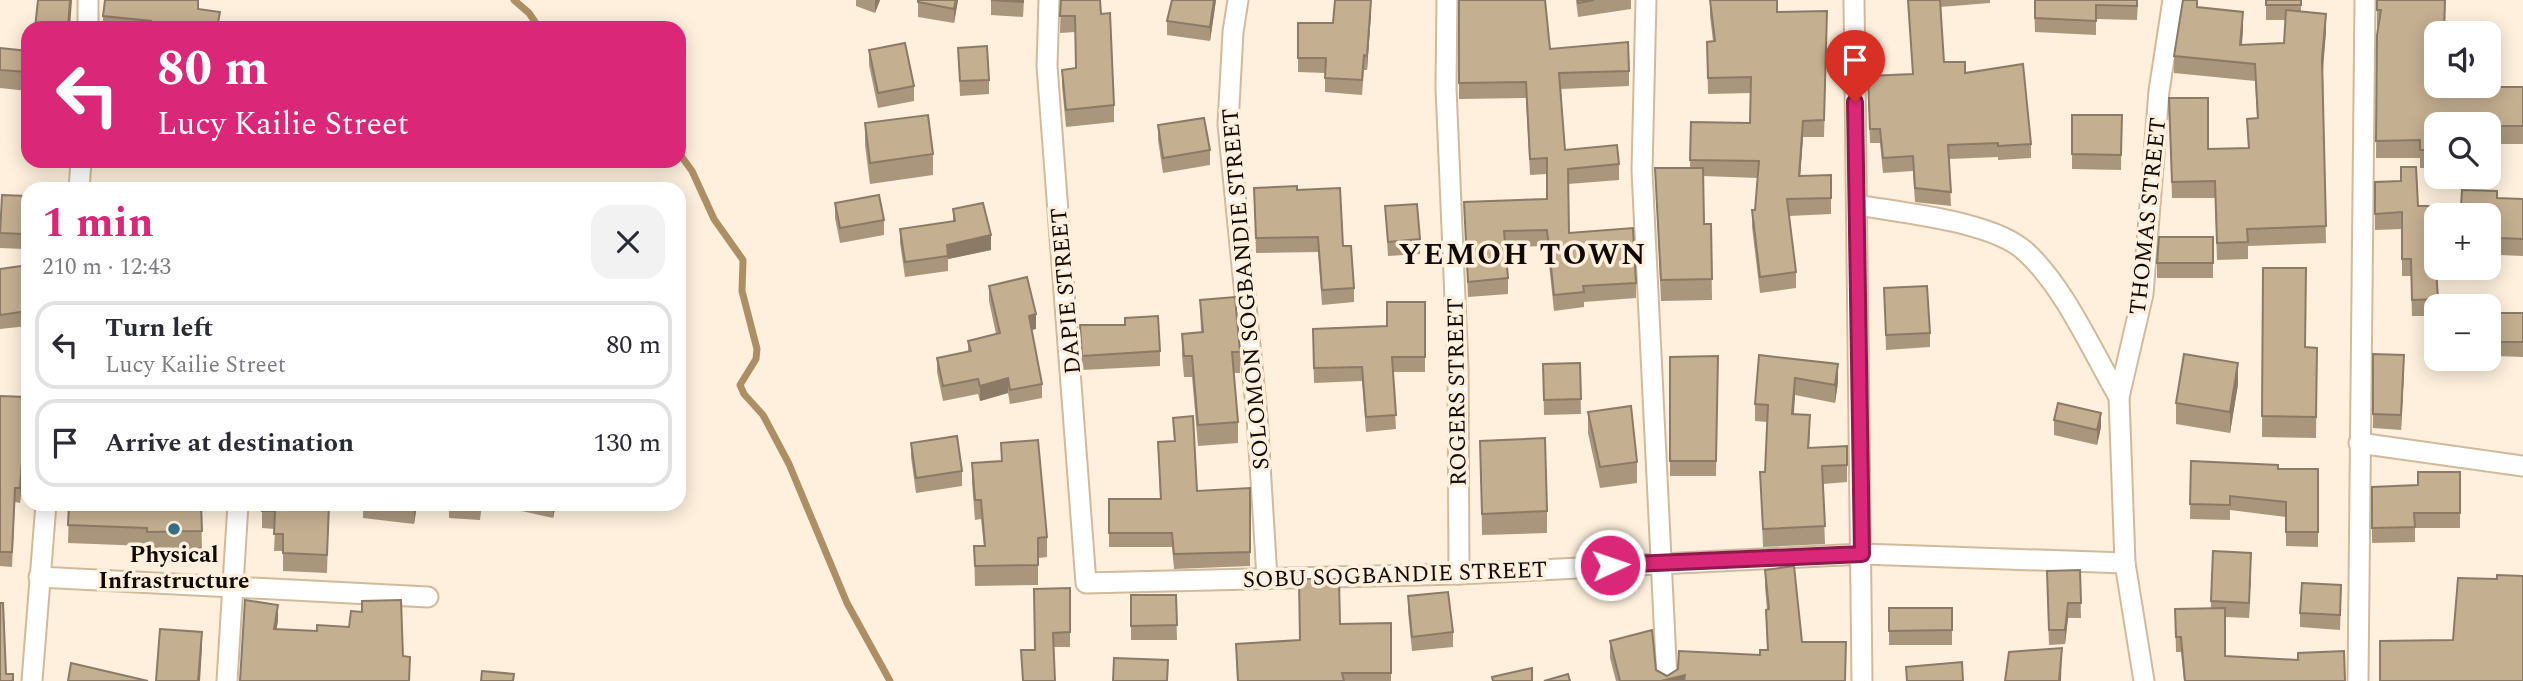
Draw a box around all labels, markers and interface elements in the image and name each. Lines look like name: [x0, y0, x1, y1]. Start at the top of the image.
map controls: [2424, 21, 2501, 371]
button: sound: [2424, 21, 2501, 98]
pin: [1825, 30, 1885, 102]
text: 80 m: [157, 32, 268, 107]
icon: arrive: [1836, 41, 1874, 79]
icon: left: [42, 49, 133, 140]
text: Lucy Kailie Street: [157, 100, 409, 149]
street label: SOLOMON SOGBANDIE STREET: [1213, 106, 1280, 471]
button: search: [2424, 112, 2501, 189]
street label: THOMAS STREET: [2121, 116, 2176, 317]
text: 1 min: [42, 192, 154, 255]
button: +: [2424, 203, 2501, 280]
button: close: [591, 205, 665, 279]
street label: DAPIE STREET: [1042, 206, 1091, 376]
district label: YEMOH TOWN: [1399, 232, 1647, 278]
text: 210 m · 12:43: [42, 250, 171, 285]
button: −: [2424, 294, 2501, 371]
street label: ROGERS STREET: [1438, 298, 1477, 486]
text: Turn left: [105, 308, 213, 348]
text: 80 m: [606, 325, 661, 365]
icon: left: [46, 326, 84, 364]
text: Lucy Kailie Street: [105, 348, 286, 383]
text: Arrive at destination: [105, 423, 354, 463]
text: 130 m: [593, 423, 661, 463]
icon: arrive: [46, 424, 84, 462]
marker: Physical Infrastructure: [166, 521, 182, 537]
position arrow: [1573, 528, 1647, 602]
place label: Physical Infrastructure: [99, 538, 249, 599]
street label: SOBU SOGBANDIE STREET: [1242, 553, 1548, 598]

